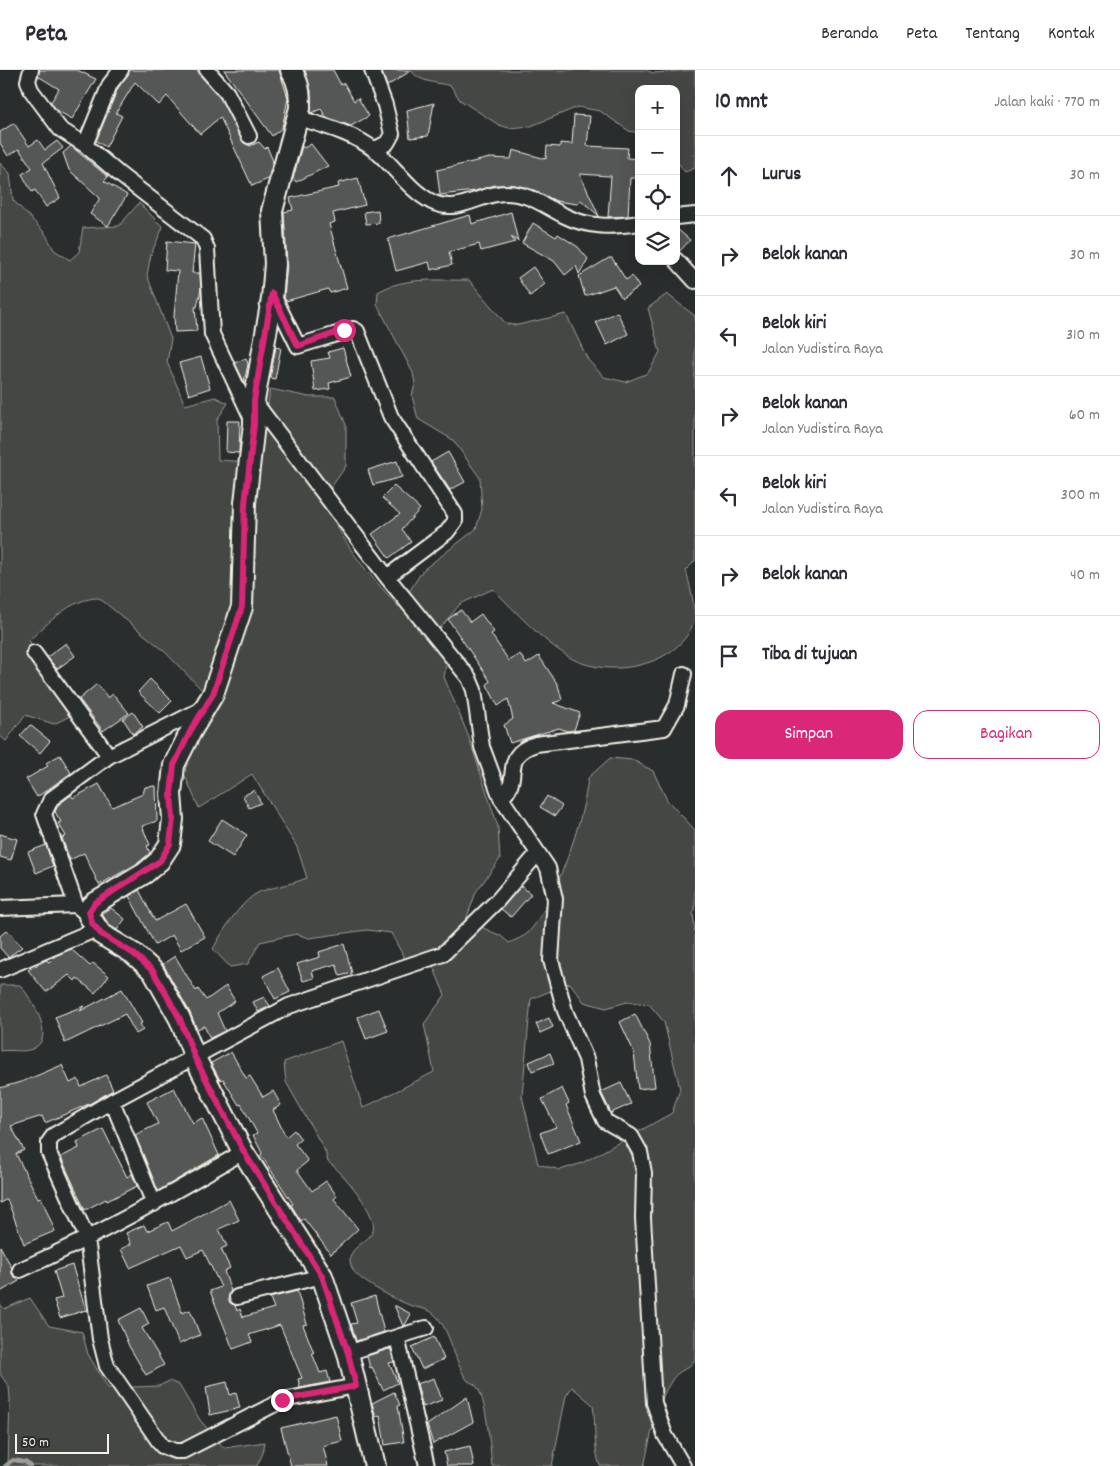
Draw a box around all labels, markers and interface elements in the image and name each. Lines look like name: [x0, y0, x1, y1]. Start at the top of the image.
text: Peta: [25, 18, 67, 52]
text: Beranda: [821, 22, 878, 47]
text: Peta: [906, 22, 937, 47]
text: Tentang: [965, 22, 1020, 47]
text: Kontak: [1048, 22, 1095, 47]
map controls: [635, 85, 680, 265]
button: +: [635, 85, 680, 130]
text: 10 mnt: [715, 88, 768, 118]
text: Jalan kaki · 770 m: [994, 91, 1100, 114]
button: −: [635, 130, 680, 175]
icon: ahead: [715, 162, 743, 190]
text: Lurus: [762, 162, 801, 189]
text: 30 m: [1070, 164, 1100, 187]
button: locate: [635, 175, 680, 220]
button: layers: [635, 220, 680, 265]
icon: right: [715, 242, 743, 270]
text: Belok kanan: [762, 242, 848, 269]
text: 30 m: [1070, 244, 1100, 267]
text: Belok kiri: [762, 311, 826, 338]
route start: [333, 319, 356, 342]
icon: left: [715, 322, 743, 350]
text: 310 m: [1066, 324, 1100, 347]
text: Jalan Yudistira Raya: [762, 338, 883, 361]
text: Belok kanan: [762, 391, 848, 418]
icon: right: [715, 402, 743, 430]
text: 60 m: [1069, 404, 1100, 427]
text: Jalan Yudistira Raya: [762, 418, 883, 441]
text: Belok kiri: [762, 471, 826, 498]
icon: left: [715, 482, 743, 510]
text: 300 m: [1061, 484, 1100, 507]
text: Jalan Yudistira Raya: [762, 498, 883, 521]
icon: right: [715, 562, 743, 590]
text: Belok kanan: [762, 562, 848, 589]
text: 40 m: [1070, 564, 1100, 587]
icon: arrive: [715, 642, 743, 670]
text: Tiba di tujuan: [762, 642, 857, 669]
button: Simpan: [715, 710, 903, 759]
button: Bagikan: [913, 710, 1100, 759]
route end: [271, 1389, 294, 1412]
scale bar: [15, 1431, 109, 1454]
text: 50 m: [22, 1433, 49, 1453]

